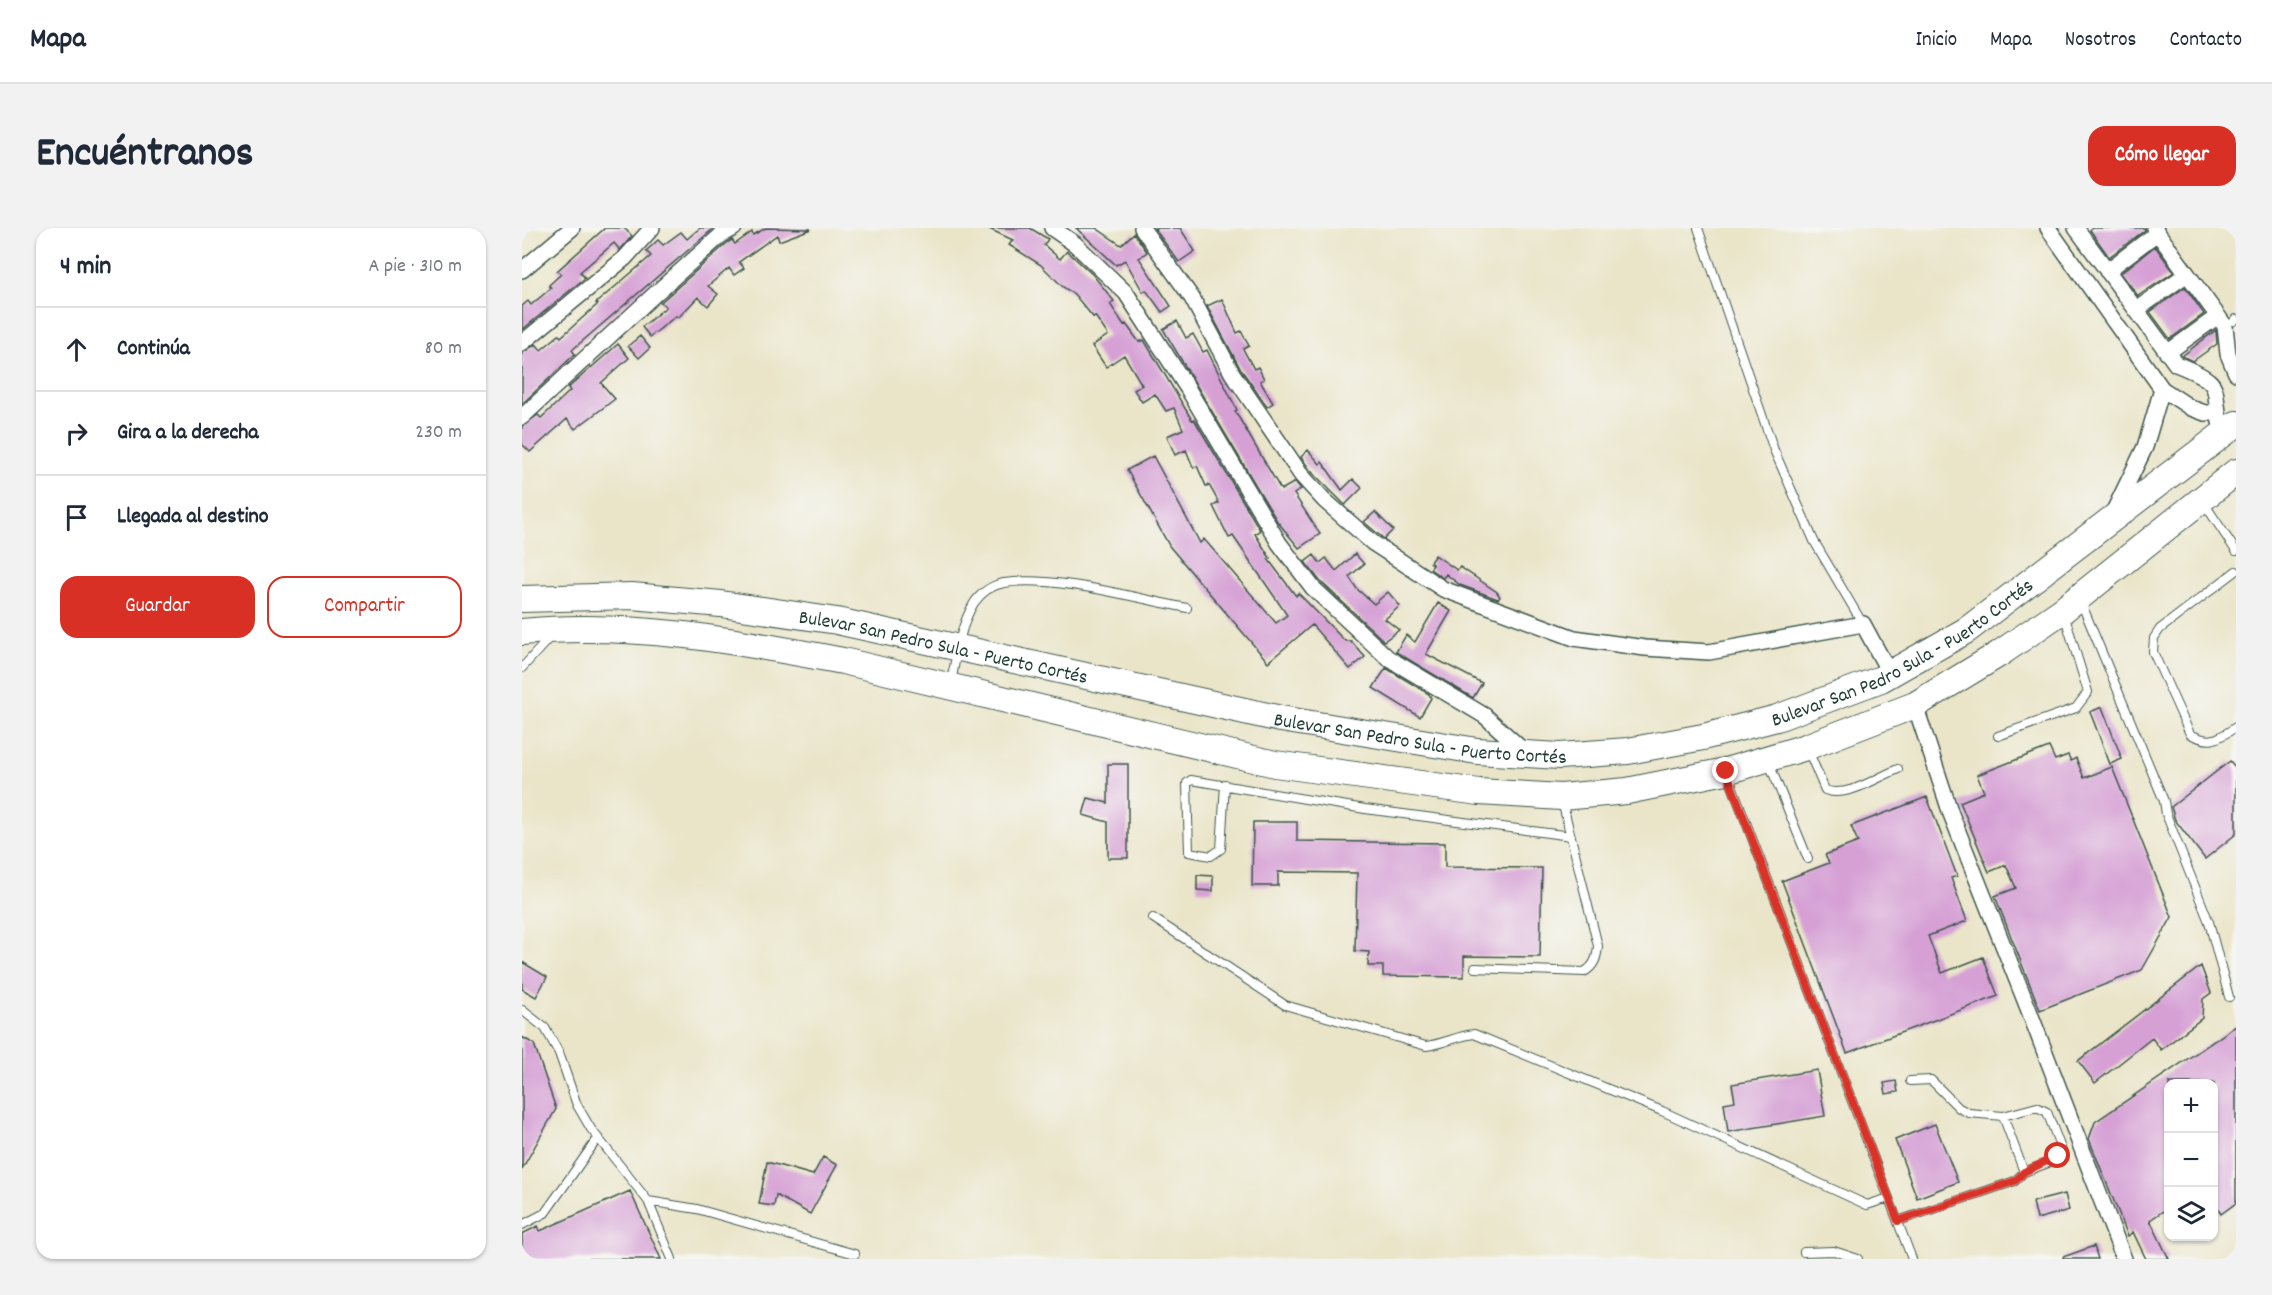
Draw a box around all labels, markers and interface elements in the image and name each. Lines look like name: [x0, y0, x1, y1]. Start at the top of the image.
text: Mapa: [30, 21, 86, 61]
text: Inicio: [1915, 26, 1957, 56]
text: Mapa: [1990, 26, 2032, 56]
text: Nosotros: [2065, 26, 2136, 56]
text: Contacto: [2169, 26, 2242, 56]
text: Encuéntranos: [36, 126, 254, 186]
button: Cómo llegar: [2088, 126, 2236, 186]
text: 4 min: [60, 249, 111, 286]
text: A pie · 310 m: [369, 253, 462, 281]
icon: ahead: [60, 333, 93, 366]
text: Continúa: [117, 334, 190, 365]
text: 80 m: [425, 335, 462, 363]
icon: right: [60, 417, 93, 450]
text: Gira a la derecha: [117, 418, 259, 449]
text: 230 m: [415, 419, 462, 447]
icon: arrive: [60, 501, 93, 534]
text: Llegada al destino: [117, 502, 269, 533]
street label: Bulevar San Pedro Sula - Puerto Cortés: [1769, 573, 2040, 736]
button: Guardar: [60, 576, 255, 638]
button: Compartir: [267, 576, 462, 638]
street label: Bulevar San Pedro Sula - Puerto Cortés: [797, 605, 1090, 693]
street label: Bulevar San Pedro Sula - Puerto Cortés: [1271, 707, 1568, 773]
route end: [1712, 757, 1738, 783]
map controls: [2164, 1079, 2218, 1241]
button: +: [2164, 1079, 2218, 1133]
button: −: [2164, 1133, 2218, 1187]
route start: [2044, 1142, 2070, 1168]
button: layers: [2164, 1187, 2218, 1241]

